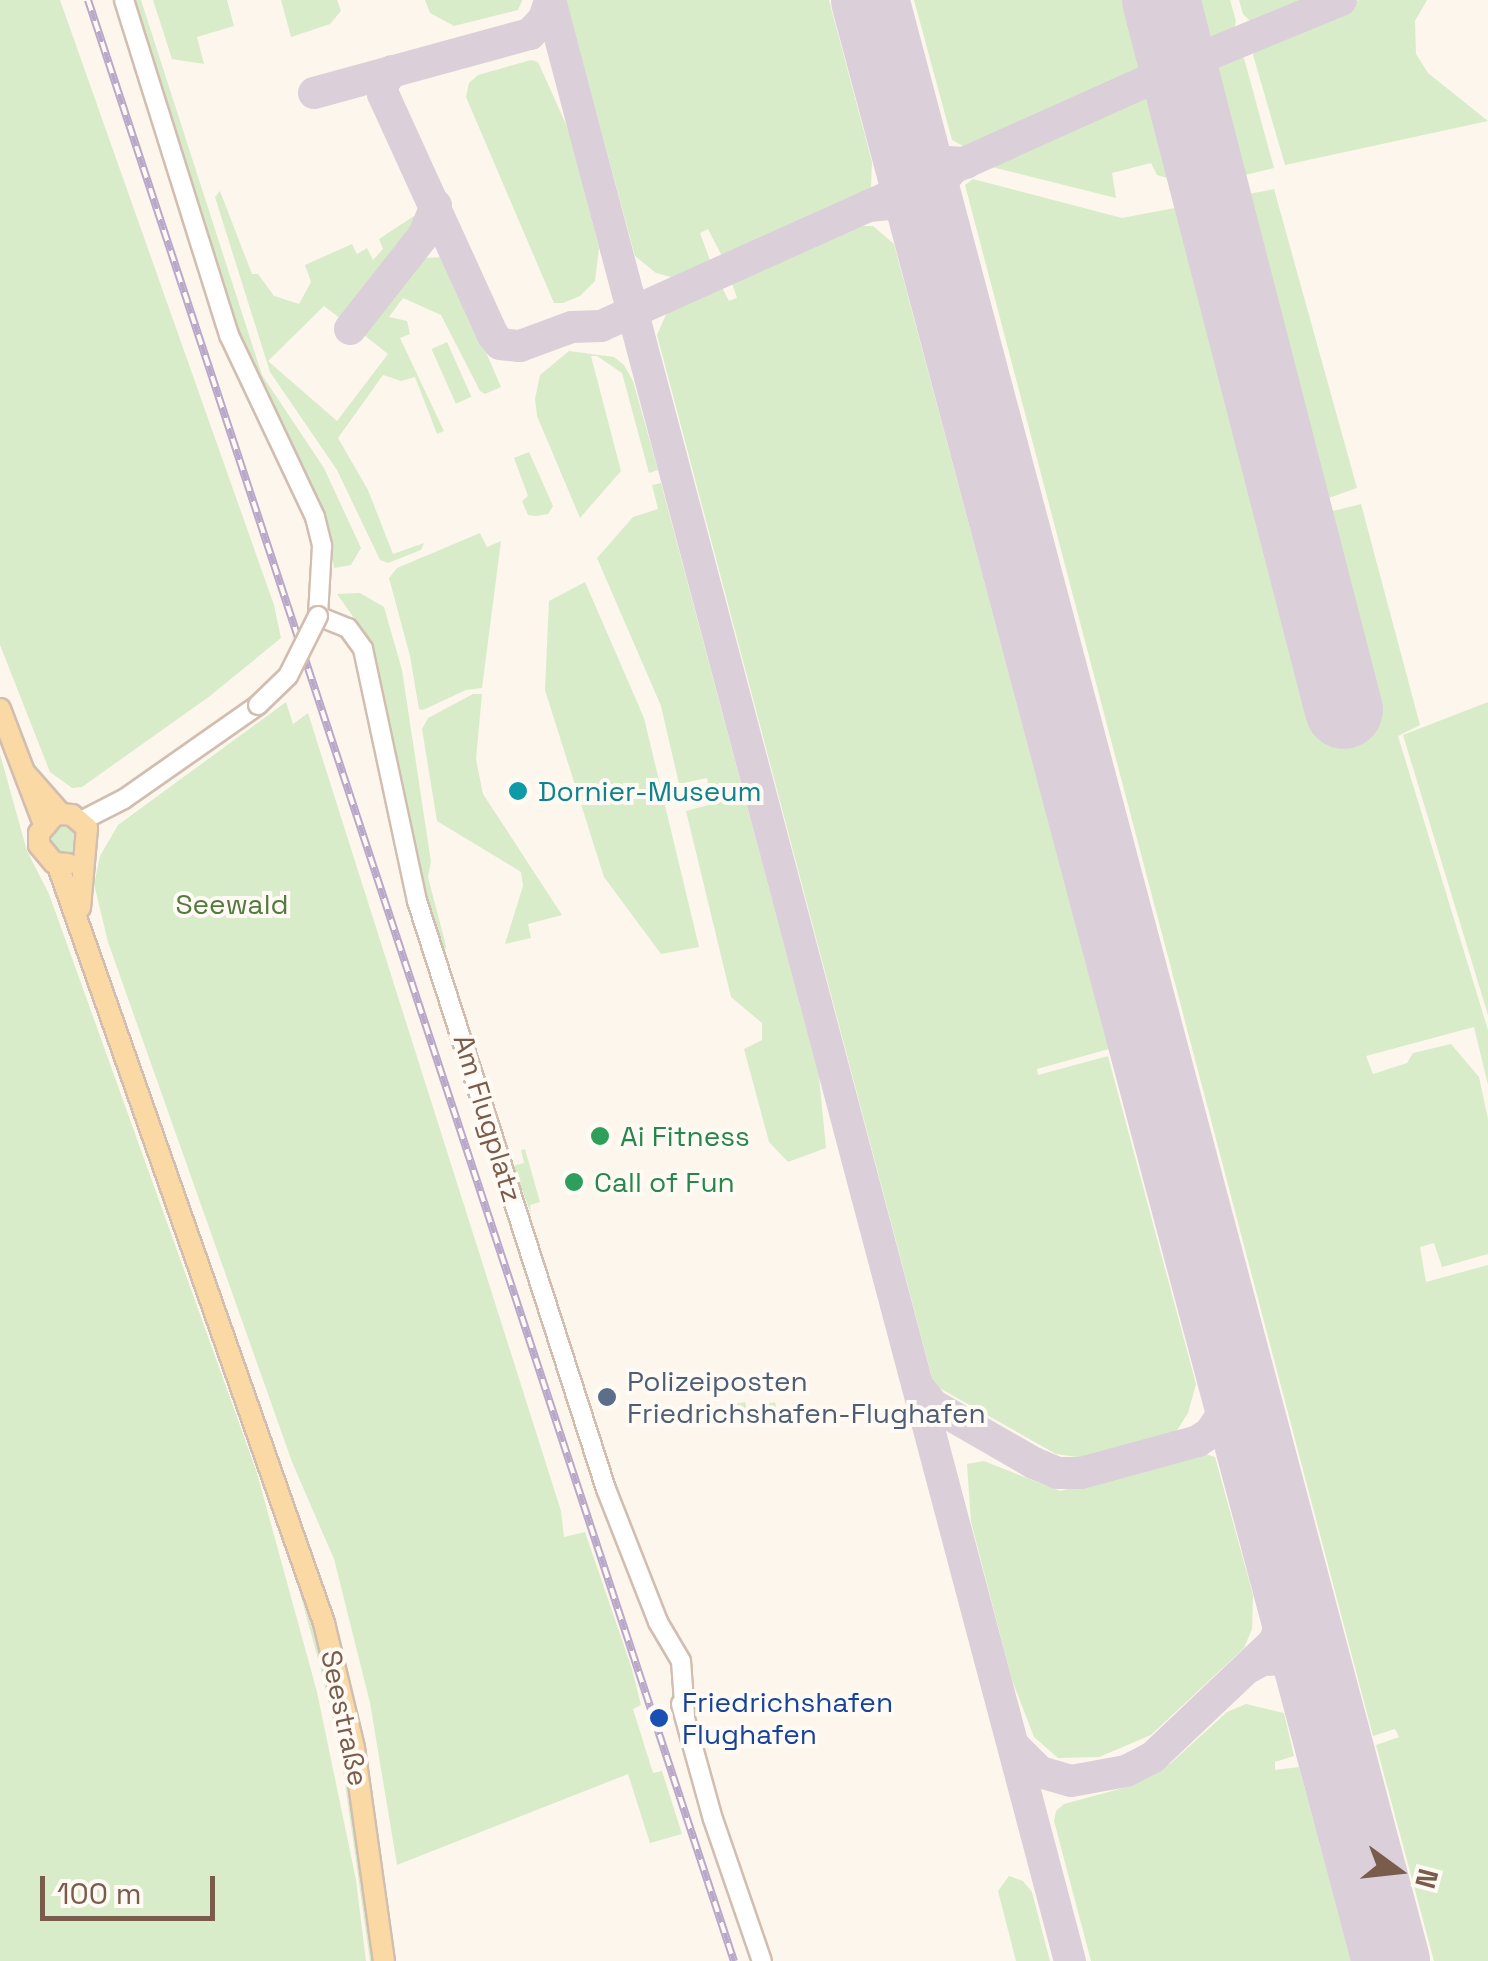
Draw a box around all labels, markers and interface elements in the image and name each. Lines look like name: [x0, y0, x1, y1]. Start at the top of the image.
place label: Dornier-Museum: [538, 774, 762, 808]
marker: Dornier-Museum: [507, 780, 529, 802]
park label: Seewald: [175, 887, 289, 921]
street label: Am Flugplatz: [447, 1030, 529, 1206]
place label: Ai Fitness: [620, 1119, 750, 1153]
marker: Ai Fitness: [589, 1125, 611, 1147]
place label: Call of Fun: [594, 1165, 735, 1199]
marker: Call of Fun: [563, 1171, 585, 1193]
place label: Polizeiposten Friedrichshafen-Flughafen: [627, 1364, 986, 1430]
marker: Polizeiposten Friedrichshafen-Flughafen: [596, 1386, 618, 1408]
street label: Seestraße: [314, 1647, 376, 1789]
place label: Friedrichshafen Flughafen: [682, 1685, 893, 1751]
marker: Friedrichshafen Flughafen: [646, 1705, 672, 1731]
north arrow: [1348, 1821, 1448, 1921]
scale bar: [45, 1856, 220, 1918]
text: N: [1407, 1865, 1447, 1892]
text: 100 m: [57, 1874, 142, 1913]

